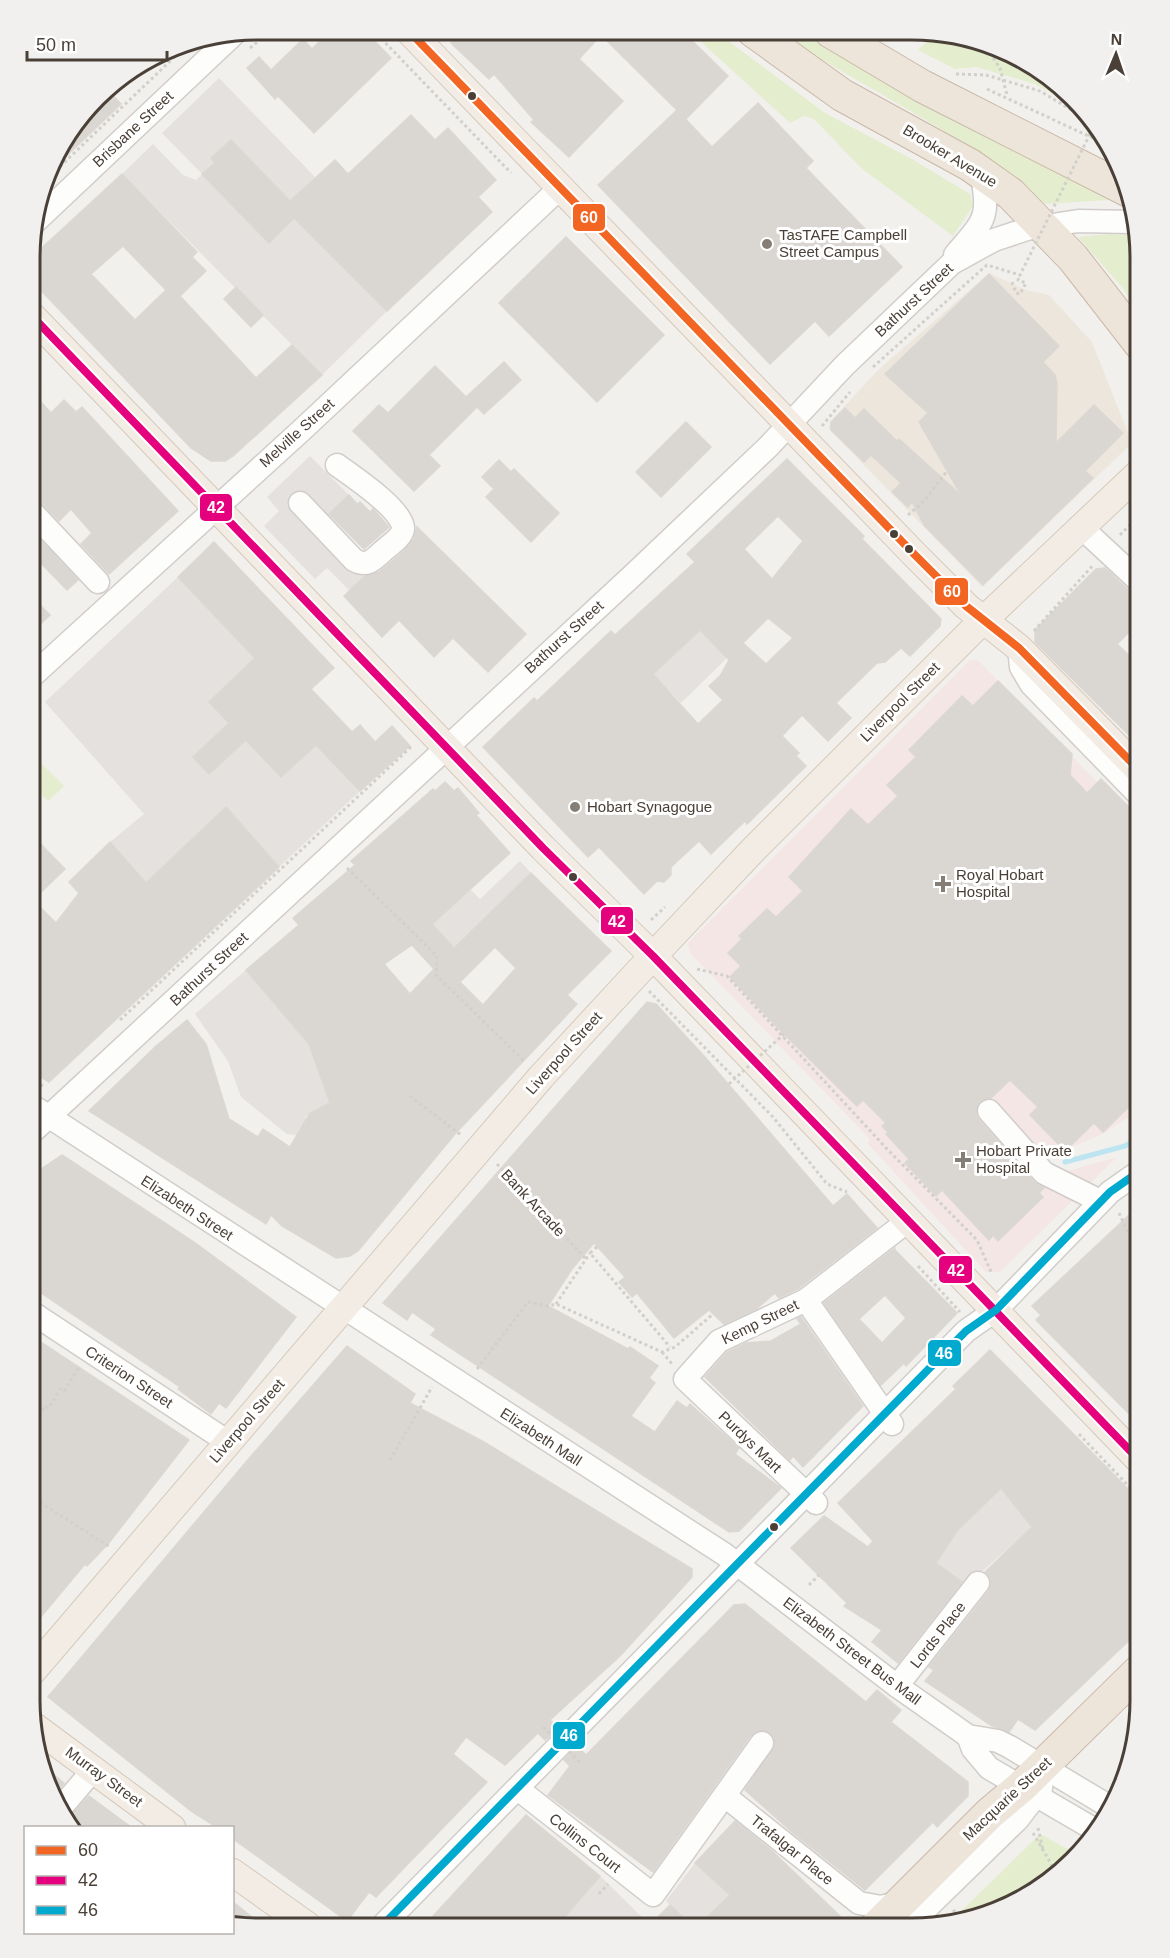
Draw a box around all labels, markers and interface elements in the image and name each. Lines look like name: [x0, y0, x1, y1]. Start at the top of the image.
scale bar: [27, 24, 166, 62]
north arrow: [1086, 24, 1146, 84]
text: N: [1110, 31, 1123, 48]
text: 50 m: [36, 35, 76, 55]
street label: Brisbane Street: [89, 87, 177, 170]
unlabelled marker: [466, 90, 478, 102]
street label: Brooker Avenue: [900, 121, 1000, 190]
line badge: 60: [572, 203, 606, 232]
text: 60: [580, 209, 598, 226]
place label: TasTAFE Campbell Street Campus: [779, 226, 907, 260]
marker: TasTAFE Campbell Street Campus: [760, 237, 774, 251]
street label: Bathurst Street: [871, 259, 957, 340]
street label: Melville Street: [256, 394, 338, 470]
line badge: 42: [199, 493, 233, 522]
text: 42: [207, 499, 225, 516]
unlabelled marker: [888, 528, 900, 540]
unlabelled marker: [903, 543, 915, 555]
line badge: 60: [934, 577, 969, 606]
text: 60: [943, 583, 961, 600]
street label: Bathurst Street: [521, 596, 607, 676]
street label: Liverpool Street: [856, 658, 943, 745]
place label: Hobart Synagogue: [587, 798, 712, 815]
marker: Hobart Synagogue: [568, 800, 582, 814]
place label: Royal Hobart Hospital: [956, 866, 1044, 900]
unlabelled marker: [567, 871, 579, 883]
marker: Royal Hobart Hospital: [934, 875, 952, 893]
line badge: 42: [600, 906, 634, 935]
text: 42: [608, 913, 626, 930]
street label: Bathurst Street: [166, 928, 252, 1009]
street label: Liverpool Street: [522, 1007, 606, 1097]
place label: Hobart Private Hospital: [976, 1142, 1072, 1176]
marker: Hobart Private Hospital: [954, 1151, 972, 1169]
street label: Bank Arcade: [498, 1166, 569, 1240]
street label: Elizabeth Street: [138, 1172, 237, 1244]
line badge: 42: [938, 1255, 973, 1284]
text: 42: [947, 1262, 965, 1279]
street label: Kemp Street: [719, 1295, 802, 1347]
line badge: 46: [927, 1339, 962, 1367]
street label: Criterion Street: [82, 1342, 177, 1412]
text: 46: [935, 1345, 953, 1362]
street label: Liverpool Street: [206, 1375, 288, 1466]
street label: Elizabeth Mall: [497, 1404, 585, 1469]
street label: Purdys Mart: [715, 1407, 786, 1476]
unlabelled marker: [768, 1521, 780, 1533]
street label: Elizabeth Street Bus Mall: [780, 1593, 924, 1708]
street label: Lords Place: [907, 1598, 969, 1671]
line badge: 46: [552, 1721, 586, 1750]
text: 46: [560, 1727, 578, 1744]
street label: Murray Street: [63, 1743, 147, 1811]
street label: Macquarie Street: [959, 1753, 1055, 1844]
street label: Collins Court: [546, 1809, 625, 1876]
street label: Trafalgar Place: [748, 1811, 837, 1888]
legend: [24, 1826, 234, 1934]
text: 60: [78, 1840, 98, 1860]
text: 42: [78, 1870, 98, 1890]
text: 46: [78, 1900, 98, 1920]

